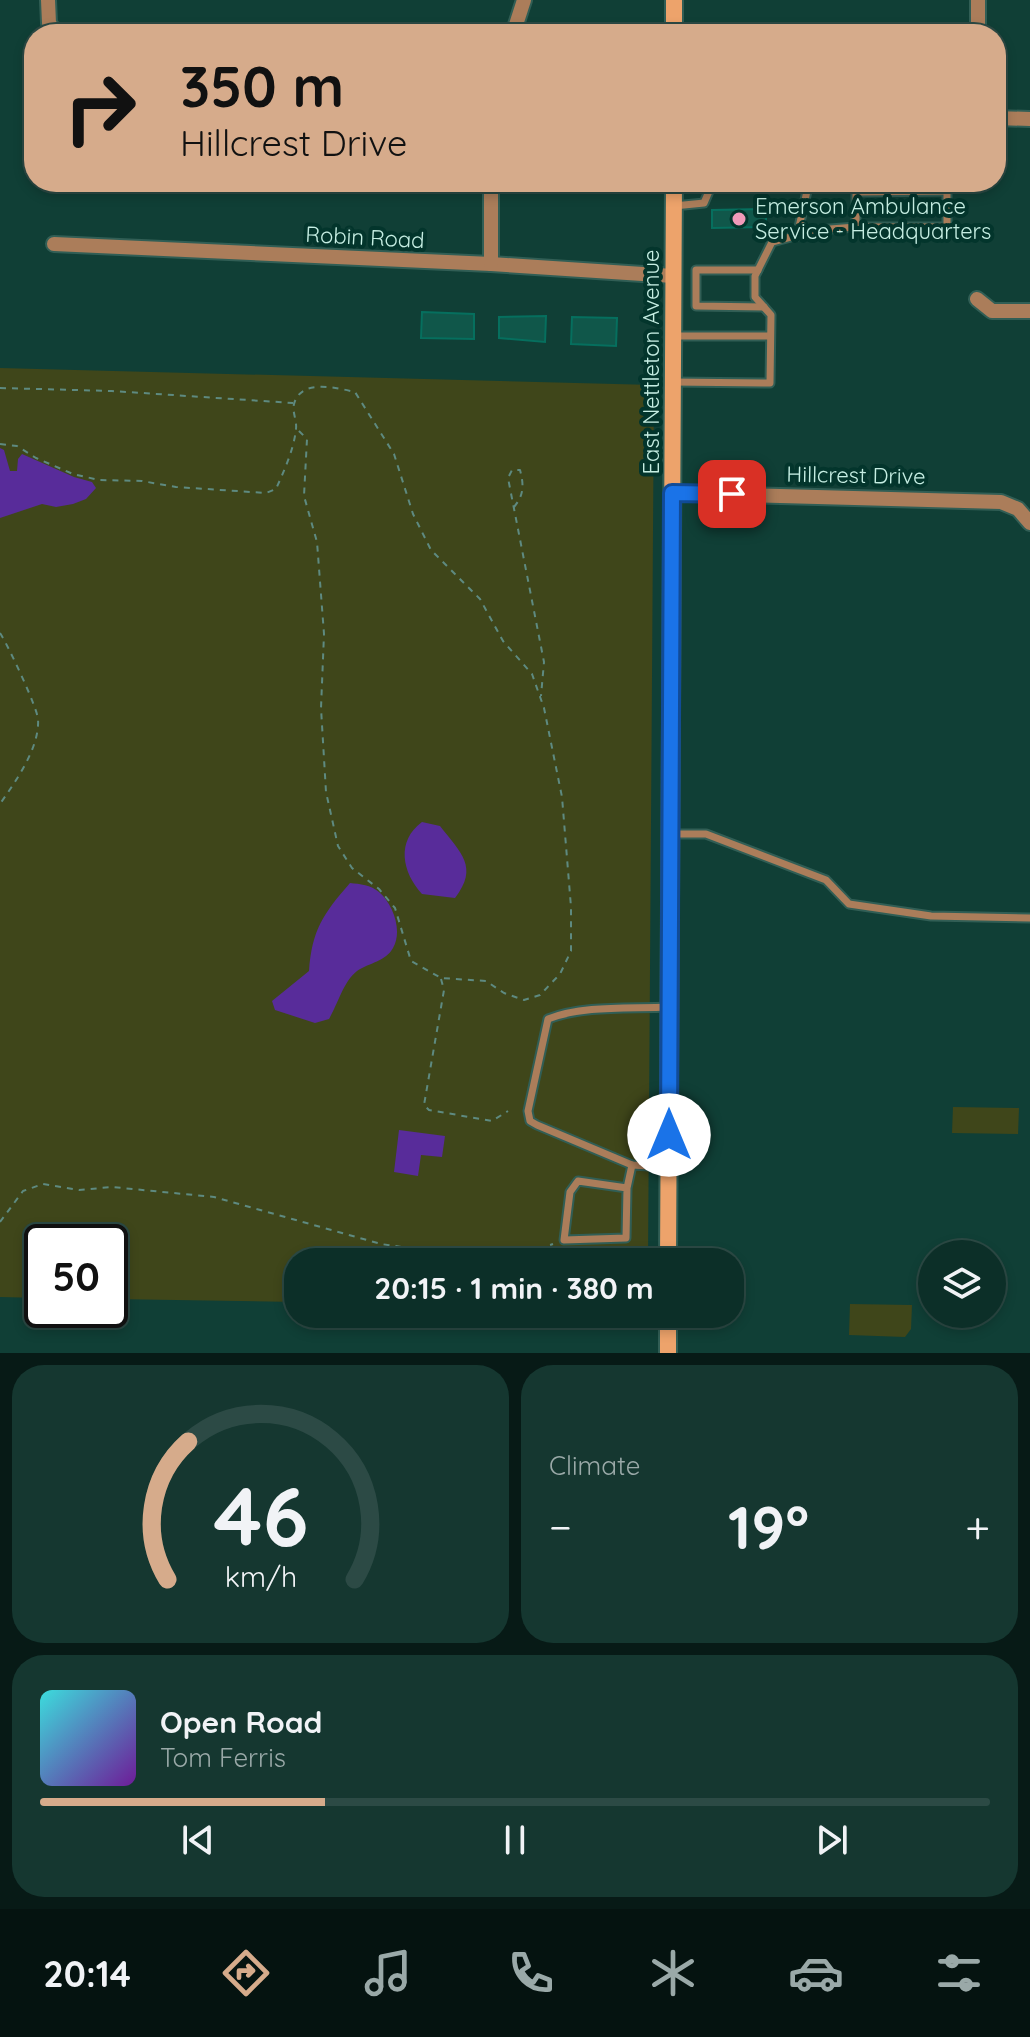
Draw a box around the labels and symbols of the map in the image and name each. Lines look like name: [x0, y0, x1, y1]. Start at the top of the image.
place label: Emerson Ambulance Service - Headquarters: [755, 192, 991, 245]
marker: Emerson Ambulance Service - Headquarters: [730, 210, 748, 228]
street label: Robin Road: [305, 220, 425, 254]
street label: East Nettleton Avenue: [637, 250, 665, 474]
pin: [698, 460, 766, 528]
street label: Hillcrest Drive: [786, 460, 926, 490]
position arrow: [627, 1093, 711, 1177]
speed limit sign: 50: [24, 1224, 128, 1328]

